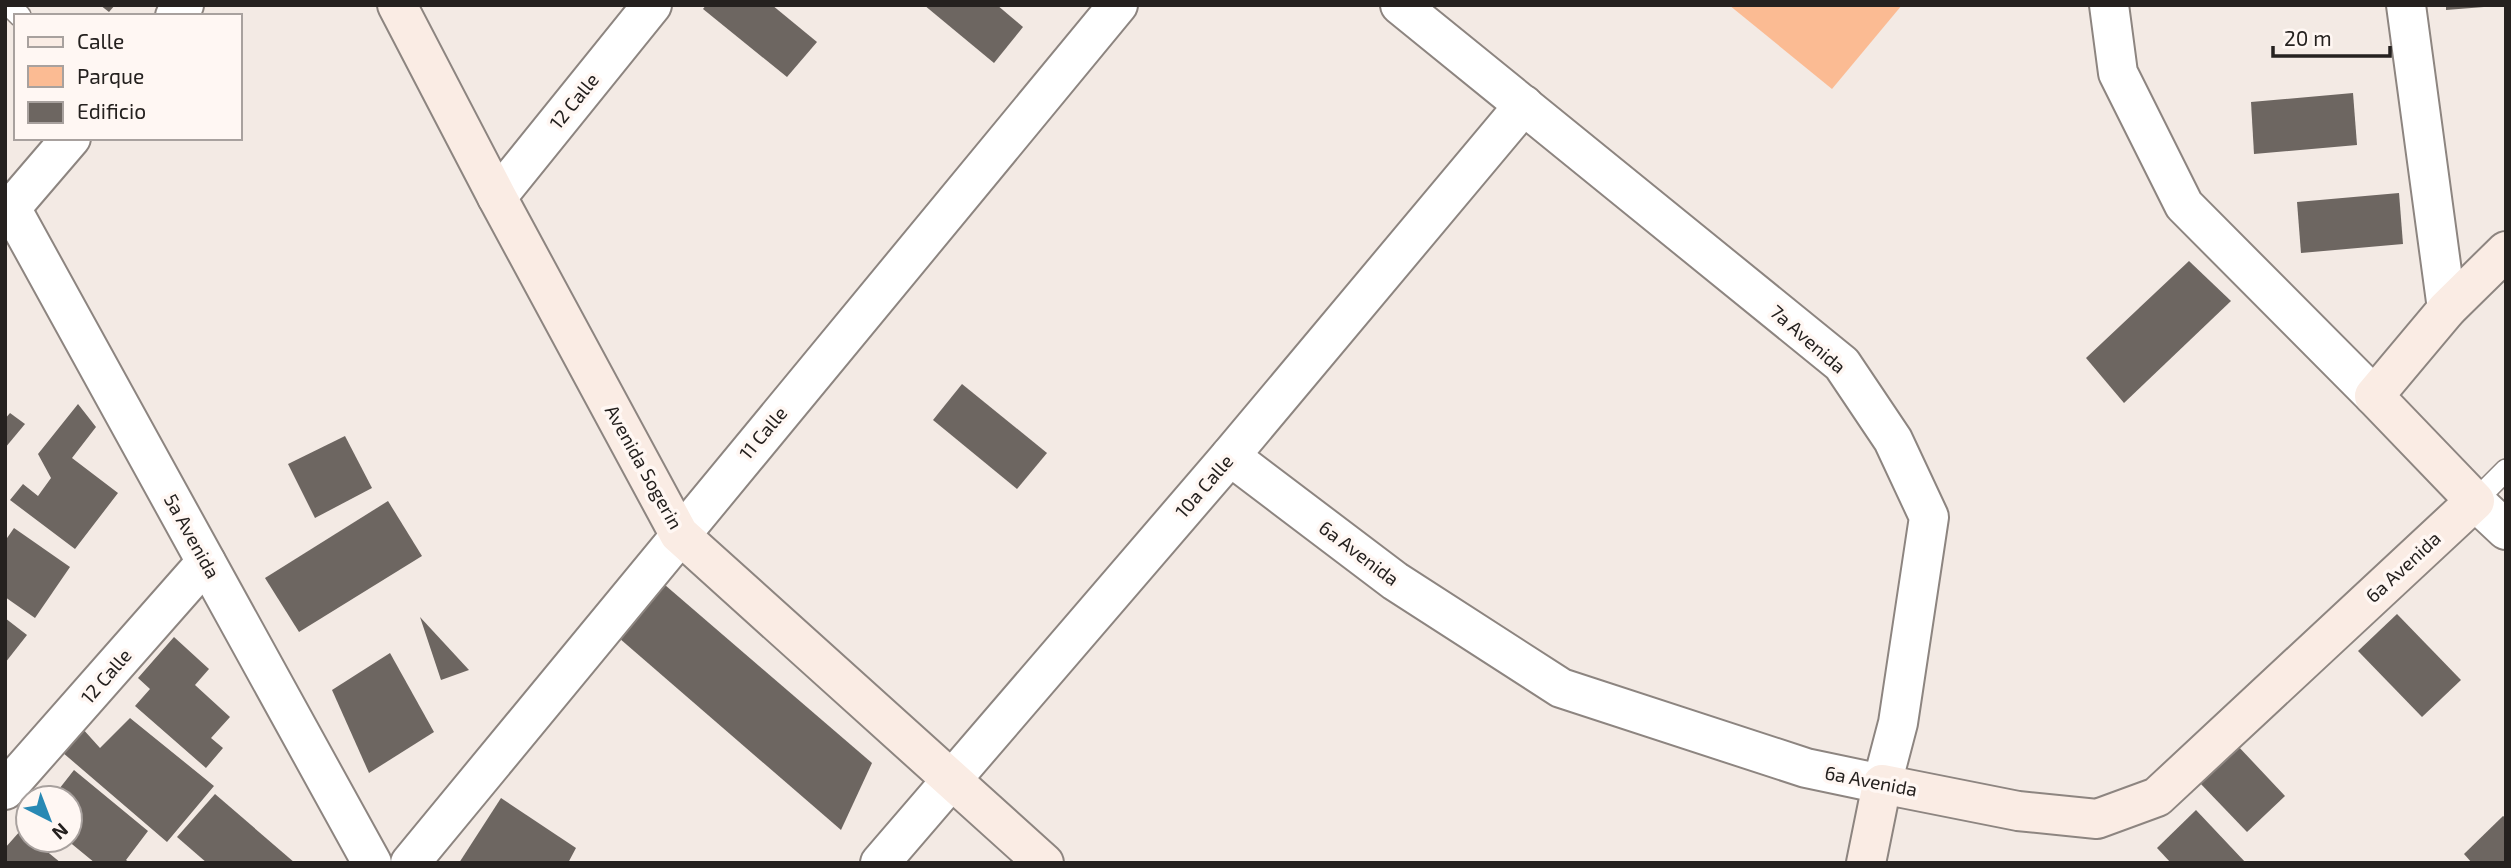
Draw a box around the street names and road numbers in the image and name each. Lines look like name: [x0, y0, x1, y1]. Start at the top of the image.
street label: 12 Calle: [544, 68, 603, 133]
street label: 7a Avenida: [1766, 300, 1851, 378]
street label: Avenida Sogerin: [601, 401, 688, 533]
street label: 11 Calle: [734, 401, 791, 464]
street label: 10a Calle: [1170, 449, 1237, 522]
street label: 5a Avenida: [160, 489, 225, 582]
street label: 6a Avenida: [1315, 515, 1404, 590]
street label: 6a Avenida: [2361, 526, 2445, 607]
street label: 12 Calle: [76, 644, 136, 708]
street label: 6a Avenida: [1823, 760, 1919, 801]

